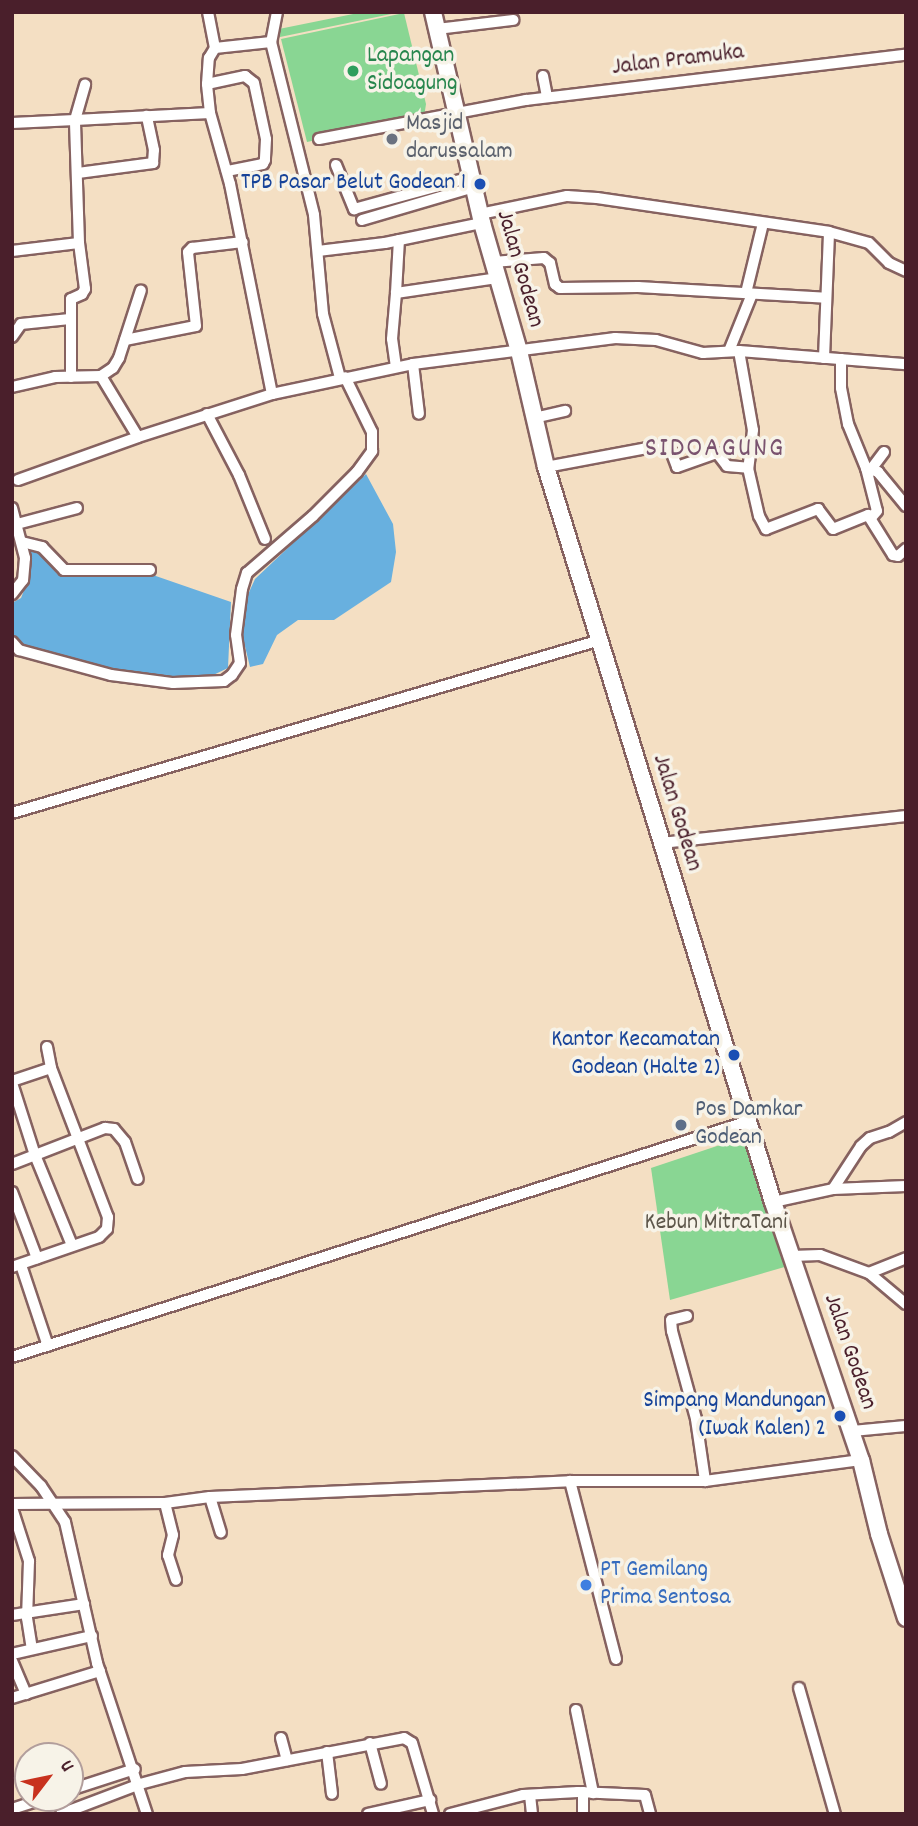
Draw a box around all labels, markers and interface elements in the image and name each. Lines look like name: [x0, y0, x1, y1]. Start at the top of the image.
street label: Jalan Pramuka: [610, 39, 746, 83]
place label: Lapangan Sidoagung: [367, 43, 458, 99]
marker: Lapangan Sidoagung: [345, 63, 361, 79]
place label: Masjid darussalam: [406, 111, 513, 167]
marker: Masjid darussalam: [384, 131, 400, 147]
place label: TPB Pasar Belut Godean 1: [241, 170, 466, 198]
marker: TPB Pasar Belut Godean 1: [472, 176, 488, 192]
street label: Jalan Godean: [489, 207, 549, 331]
district label: SIDOAGUNG: [646, 433, 784, 467]
street label: Jalan Godean: [645, 751, 707, 875]
place label: Kantor Kecamatan Godean (Halte 2): [551, 1027, 720, 1083]
marker: Kantor Kecamatan Godean (Halte 2): [726, 1047, 742, 1063]
place label: Pos Damkar Godean: [695, 1097, 802, 1153]
marker: Pos Damkar Godean: [673, 1117, 689, 1133]
park label: Kebun MitraTani: [645, 1210, 787, 1238]
street label: Jalan Godean: [816, 1290, 882, 1414]
place label: Simpang Mandungan (Iwak Kalen) 2: [643, 1388, 826, 1444]
marker: Simpang Mandungan (Iwak Kalen) 2: [832, 1408, 848, 1424]
place label: PT Gemilang Prima Sentosa: [600, 1557, 731, 1613]
marker: PT Gemilang Prima Sentosa: [578, 1577, 594, 1593]
north arrow: [14, 1742, 84, 1812]
text: U: [52, 1756, 79, 1778]

